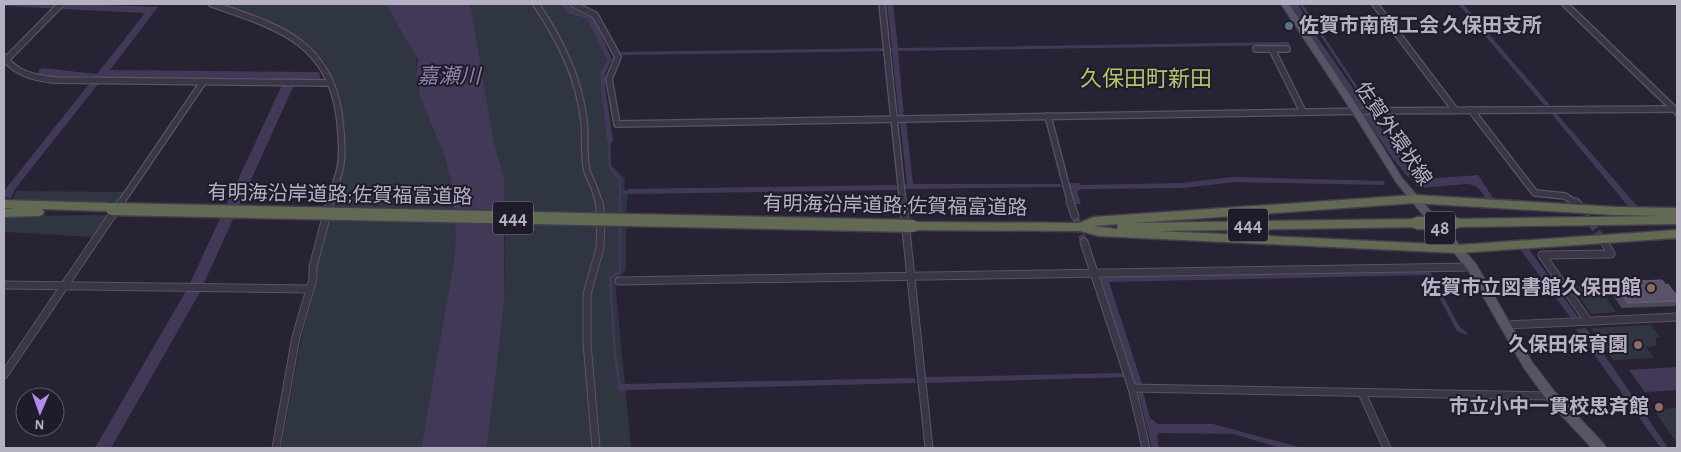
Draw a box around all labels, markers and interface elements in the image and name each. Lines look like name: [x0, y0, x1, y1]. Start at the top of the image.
place label: 佐賀市南商工会 久保田支所: [1299, 15, 1542, 36]
marker: 佐賀市南商工会 久保田支所: [1283, 20, 1295, 32]
water label: 嘉瀬川: [418, 65, 482, 87]
district label: 久保田町新田: [1080, 67, 1212, 90]
street label: 佐賀外環状線: [1351, 78, 1437, 189]
street label: 有明海沿岸道路;佐賀福富道路: [208, 181, 472, 207]
street label: 有明海沿岸道路;佐賀福富道路: [763, 192, 1027, 218]
road number: 444: [493, 202, 533, 234]
road number: 444: [1228, 208, 1268, 242]
road number: 48: [1425, 212, 1455, 244]
place label: 佐賀市立図書館久保田館: [1421, 277, 1641, 298]
marker: 佐賀市立図書館久保田館: [1645, 282, 1657, 294]
place label: 久保田保育園: [1508, 334, 1628, 355]
marker: 久保田保育園: [1632, 339, 1644, 351]
north arrow: [15, 387, 65, 437]
place label: 市立小中一貫校思斉館: [1449, 396, 1649, 417]
marker: 市立小中一貫校思斉館: [1653, 401, 1665, 413]
text: N: [34, 417, 45, 431]

